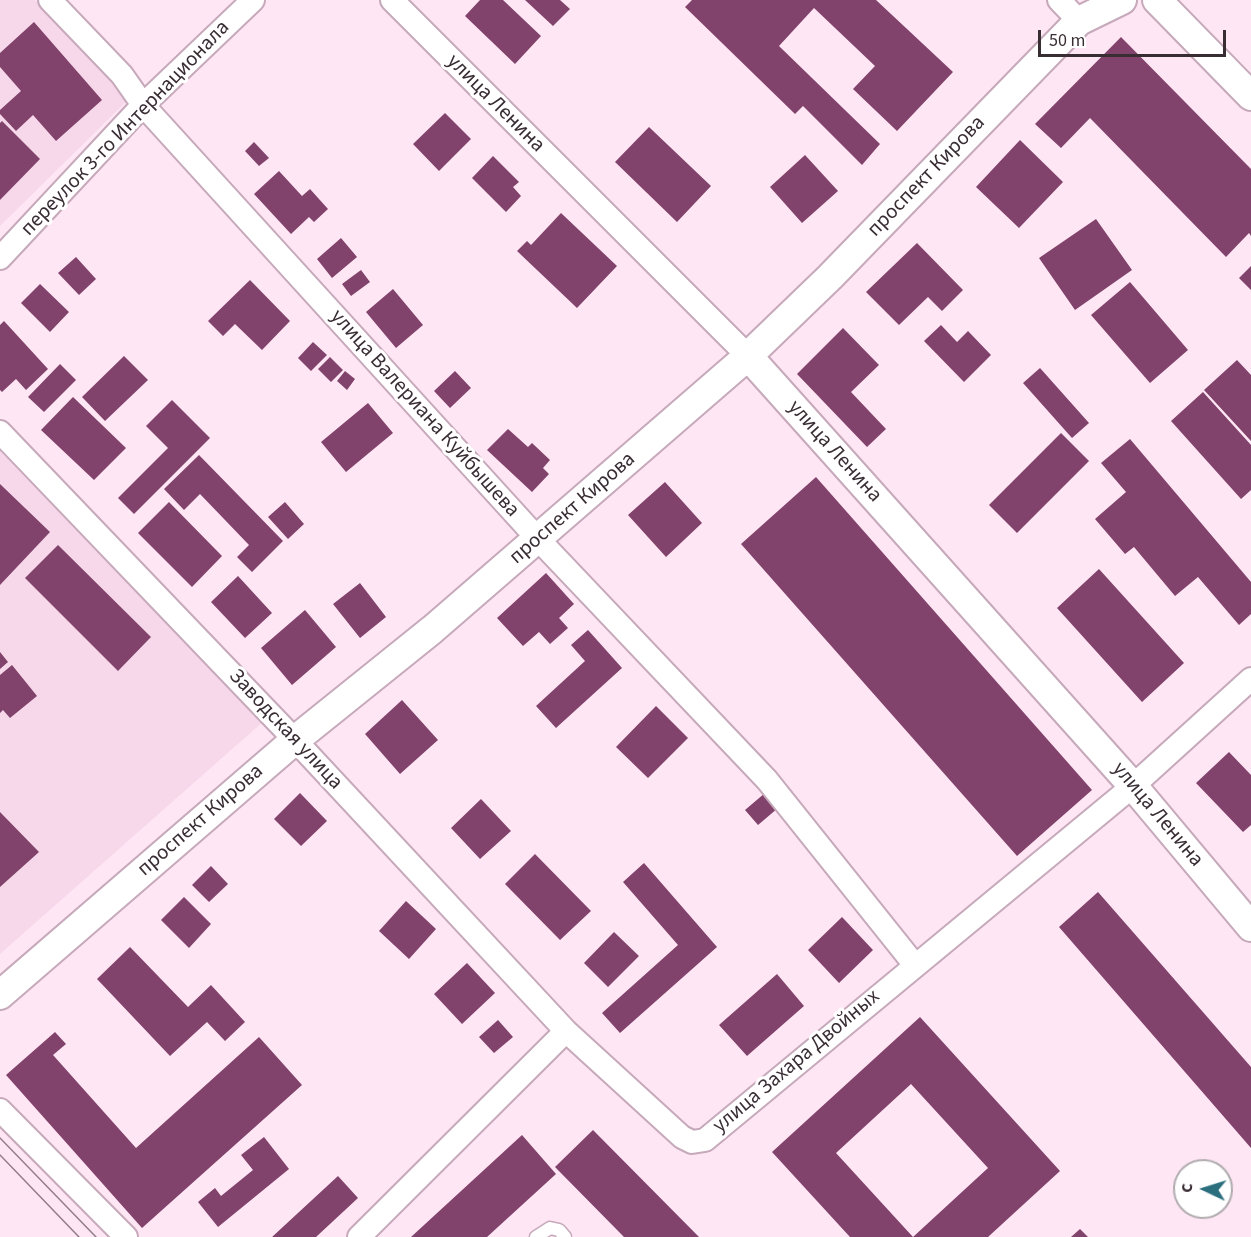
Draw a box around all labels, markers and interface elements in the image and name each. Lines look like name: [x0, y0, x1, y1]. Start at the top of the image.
street label: переулок 3-го Интернационала: [16, 16, 236, 242]
scale bar: [1041, 18, 1228, 56]
text: 50 m: [1049, 28, 1085, 53]
street label: улица Ленина: [441, 50, 549, 158]
street label: проспект Кирова: [863, 111, 991, 243]
street label: улица Валериана Куйбышева: [324, 305, 524, 523]
street label: улица Ленина: [781, 396, 887, 508]
street label: проспект Кирова: [505, 448, 641, 570]
street label: Заводская улица: [223, 664, 347, 796]
street label: улица Ленина: [1106, 758, 1208, 872]
street label: проспект Кирова: [133, 760, 269, 882]
street label: улица Захара Двойных: [708, 985, 886, 1139]
north arrow: [1173, 1159, 1233, 1219]
text: С: [1176, 1182, 1198, 1193]

